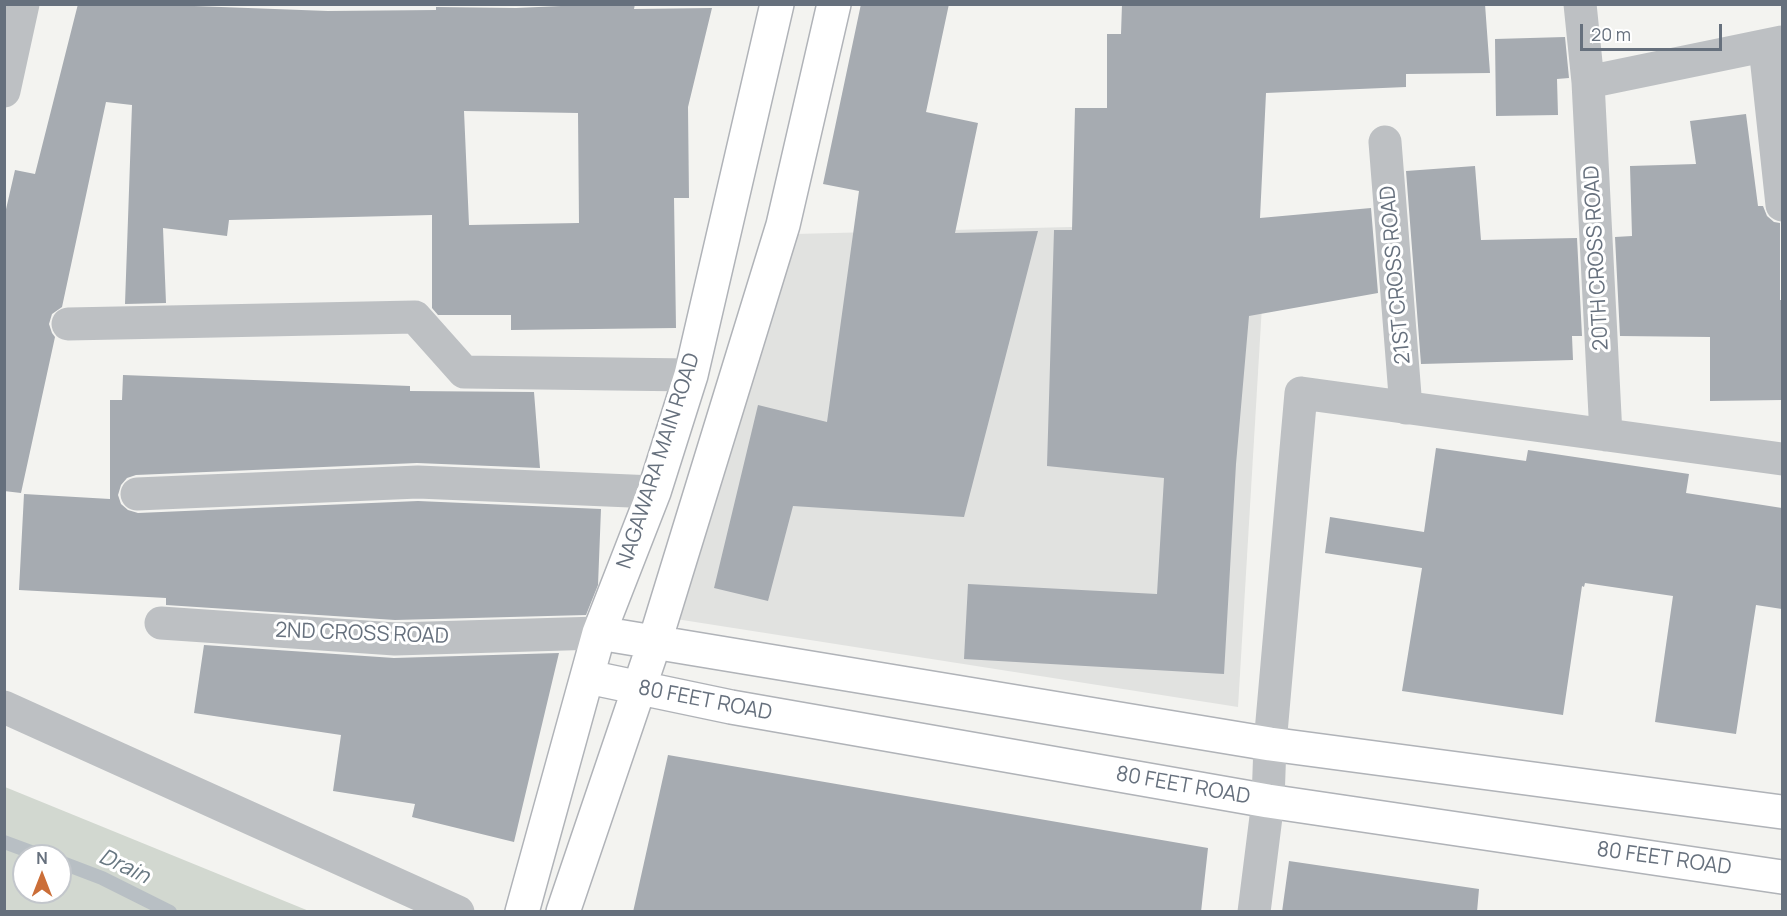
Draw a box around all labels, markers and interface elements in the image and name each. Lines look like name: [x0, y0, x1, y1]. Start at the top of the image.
scale bar: [1583, 12, 1726, 50]
text: 20 m: [1591, 22, 1631, 46]
street label: 20TH CROSS ROAD: [1580, 165, 1614, 351]
street label: 21ST CROSS ROAD: [1376, 185, 1416, 365]
street label: NAGAWARA MAIN ROAD: [612, 350, 706, 572]
street label: 2ND CROSS ROAD: [275, 618, 449, 650]
street label: 80 FEET ROAD: [636, 676, 774, 726]
street label: 80 FEET ROAD: [1114, 762, 1252, 810]
street label: 80 FEET ROAD: [1595, 837, 1733, 881]
north arrow: [12, 844, 72, 904]
water label: Drain: [95, 844, 153, 890]
text: N: [36, 847, 48, 869]

